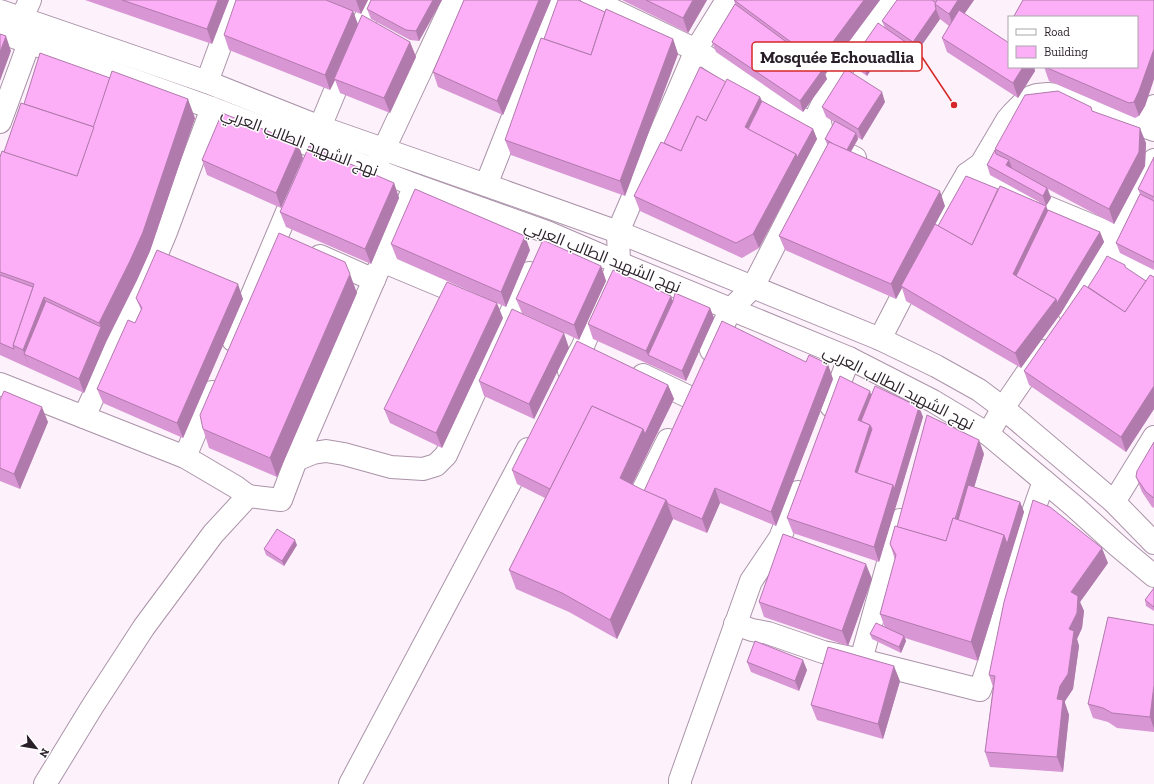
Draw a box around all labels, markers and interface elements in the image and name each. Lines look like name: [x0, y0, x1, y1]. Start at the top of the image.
legend: [1008, 16, 1138, 68]
text: Road: [1044, 25, 1070, 39]
callout: Mosquée Echouadlia: [752, 42, 922, 71]
text: Building: [1044, 45, 1088, 59]
text: Mosquée Echouadlia: [760, 47, 914, 67]
street label: نهج الشهيد الطالب العربي: [217, 103, 381, 184]
street label: نهج الشهيد الطالب العربي: [520, 216, 684, 300]
street label: نهج الشهيد الطالب العربي: [818, 341, 978, 437]
north arrow: [16, 728, 56, 768]
text: N: [36, 746, 52, 760]

